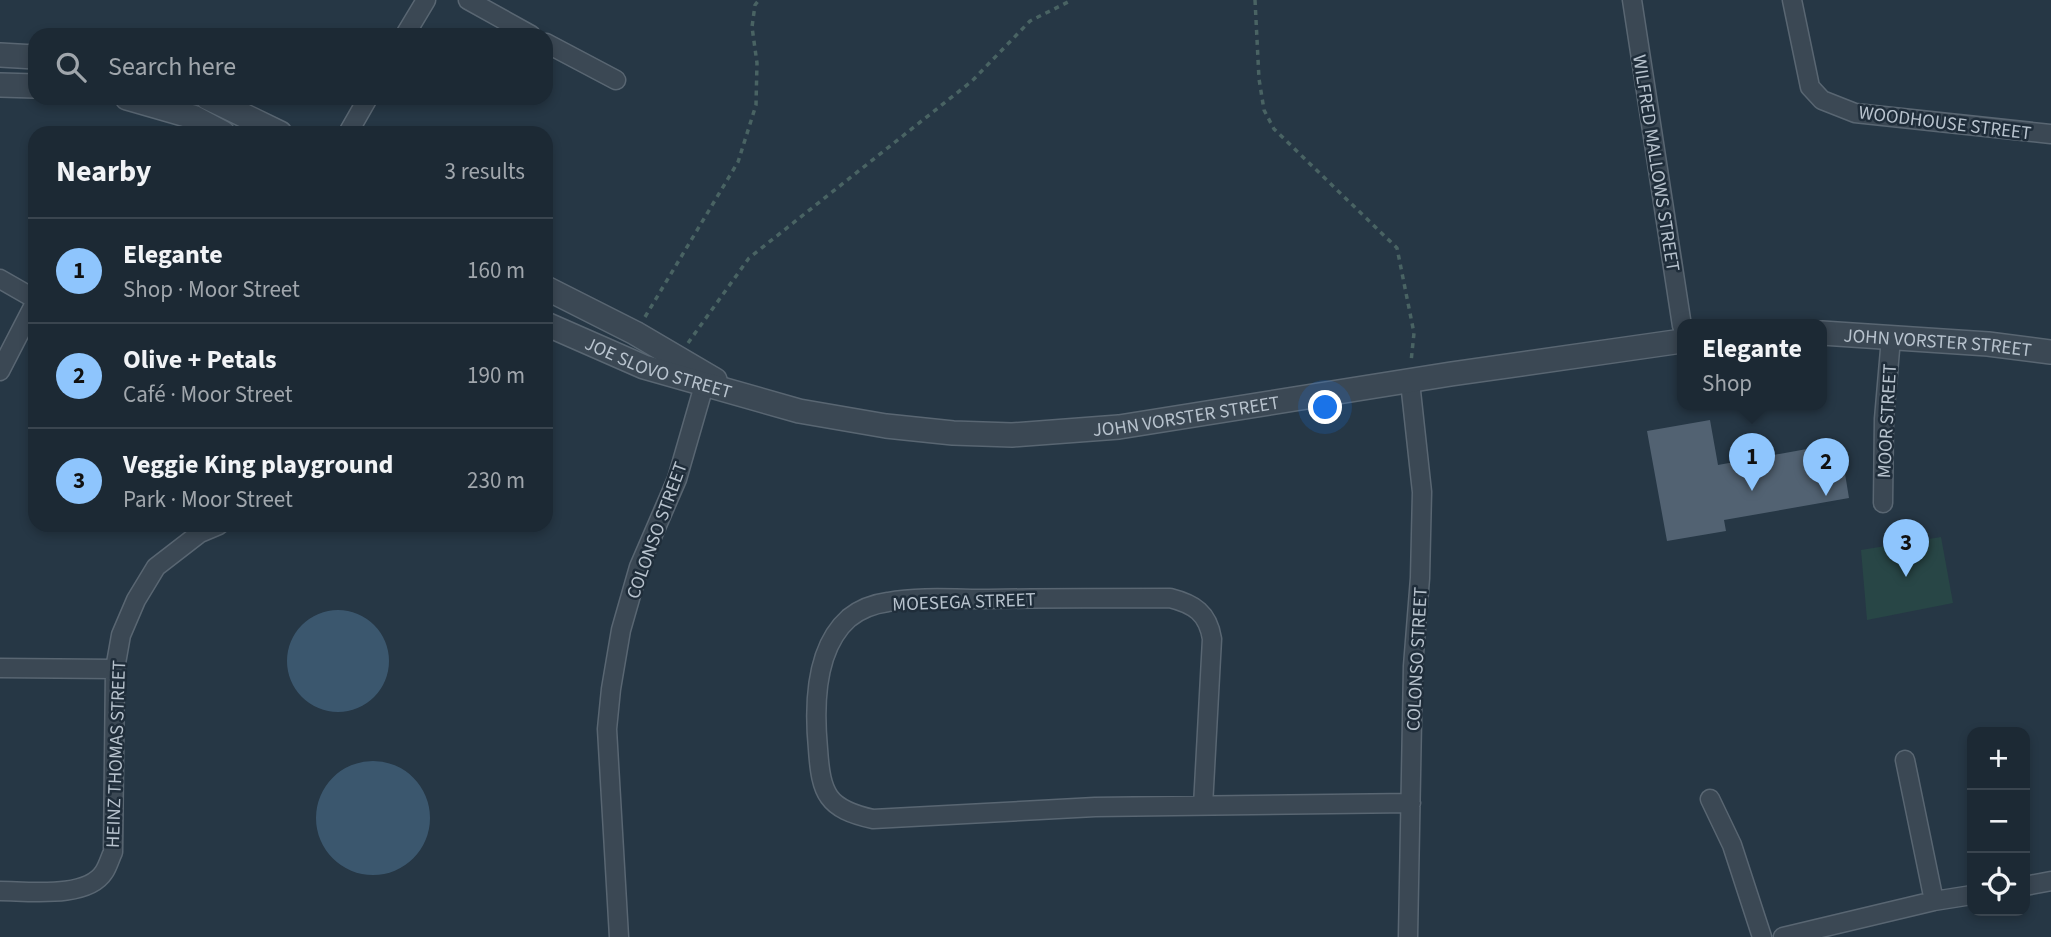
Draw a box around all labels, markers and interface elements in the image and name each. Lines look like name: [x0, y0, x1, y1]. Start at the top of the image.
search box: [28, 28, 553, 105]
icon: search: [52, 48, 90, 86]
text: Search here: [108, 48, 236, 85]
street label: WILFRED MALLOWS STREET: [1625, 53, 1686, 274]
street label: WOODHOUSE STREET: [1857, 100, 2033, 147]
text: Nearby: [56, 150, 151, 193]
text: 3 results: [445, 155, 525, 188]
text: Elegante: [123, 236, 223, 273]
text: 1: [73, 254, 85, 287]
text: 160 m: [467, 254, 525, 287]
text: Shop · Moor Street: [123, 273, 300, 306]
popup: [1677, 319, 1827, 410]
street label: JOHN VORSTER STREET: [1843, 322, 2033, 364]
text: Elegante: [1702, 330, 1802, 367]
street label: JOE SLOVO STREET: [580, 331, 735, 406]
text: Olive + Petals: [123, 341, 277, 378]
text: 2: [73, 359, 85, 392]
text: 190 m: [467, 359, 525, 392]
street label: MOOR STREET: [1871, 363, 1904, 479]
text: Shop: [1702, 367, 1752, 400]
text: Café · Moor Street: [123, 378, 292, 411]
street label: JOHN VORSTER STREET: [1092, 390, 1282, 444]
your location: [1308, 390, 1342, 424]
pin: 1: [1729, 433, 1775, 491]
pin: 2: [1803, 438, 1849, 496]
text: Veggie King playground: [123, 446, 393, 483]
street label: COLONSO STREET: [620, 458, 695, 603]
text: 3: [73, 464, 85, 497]
text: 230 m: [467, 464, 525, 497]
text: Park · Moor Street: [123, 483, 293, 516]
pin: 3: [1883, 519, 1929, 577]
street label: COLONSO STREET: [1400, 586, 1435, 732]
street label: MOESEGA STREET: [892, 587, 1036, 618]
street label: HEINZ THOMAS STREET: [100, 660, 133, 848]
map controls: [1967, 727, 2030, 916]
button: +: [1967, 727, 2030, 790]
button: −: [1967, 790, 2030, 853]
button: locate: [1967, 853, 2030, 916]

